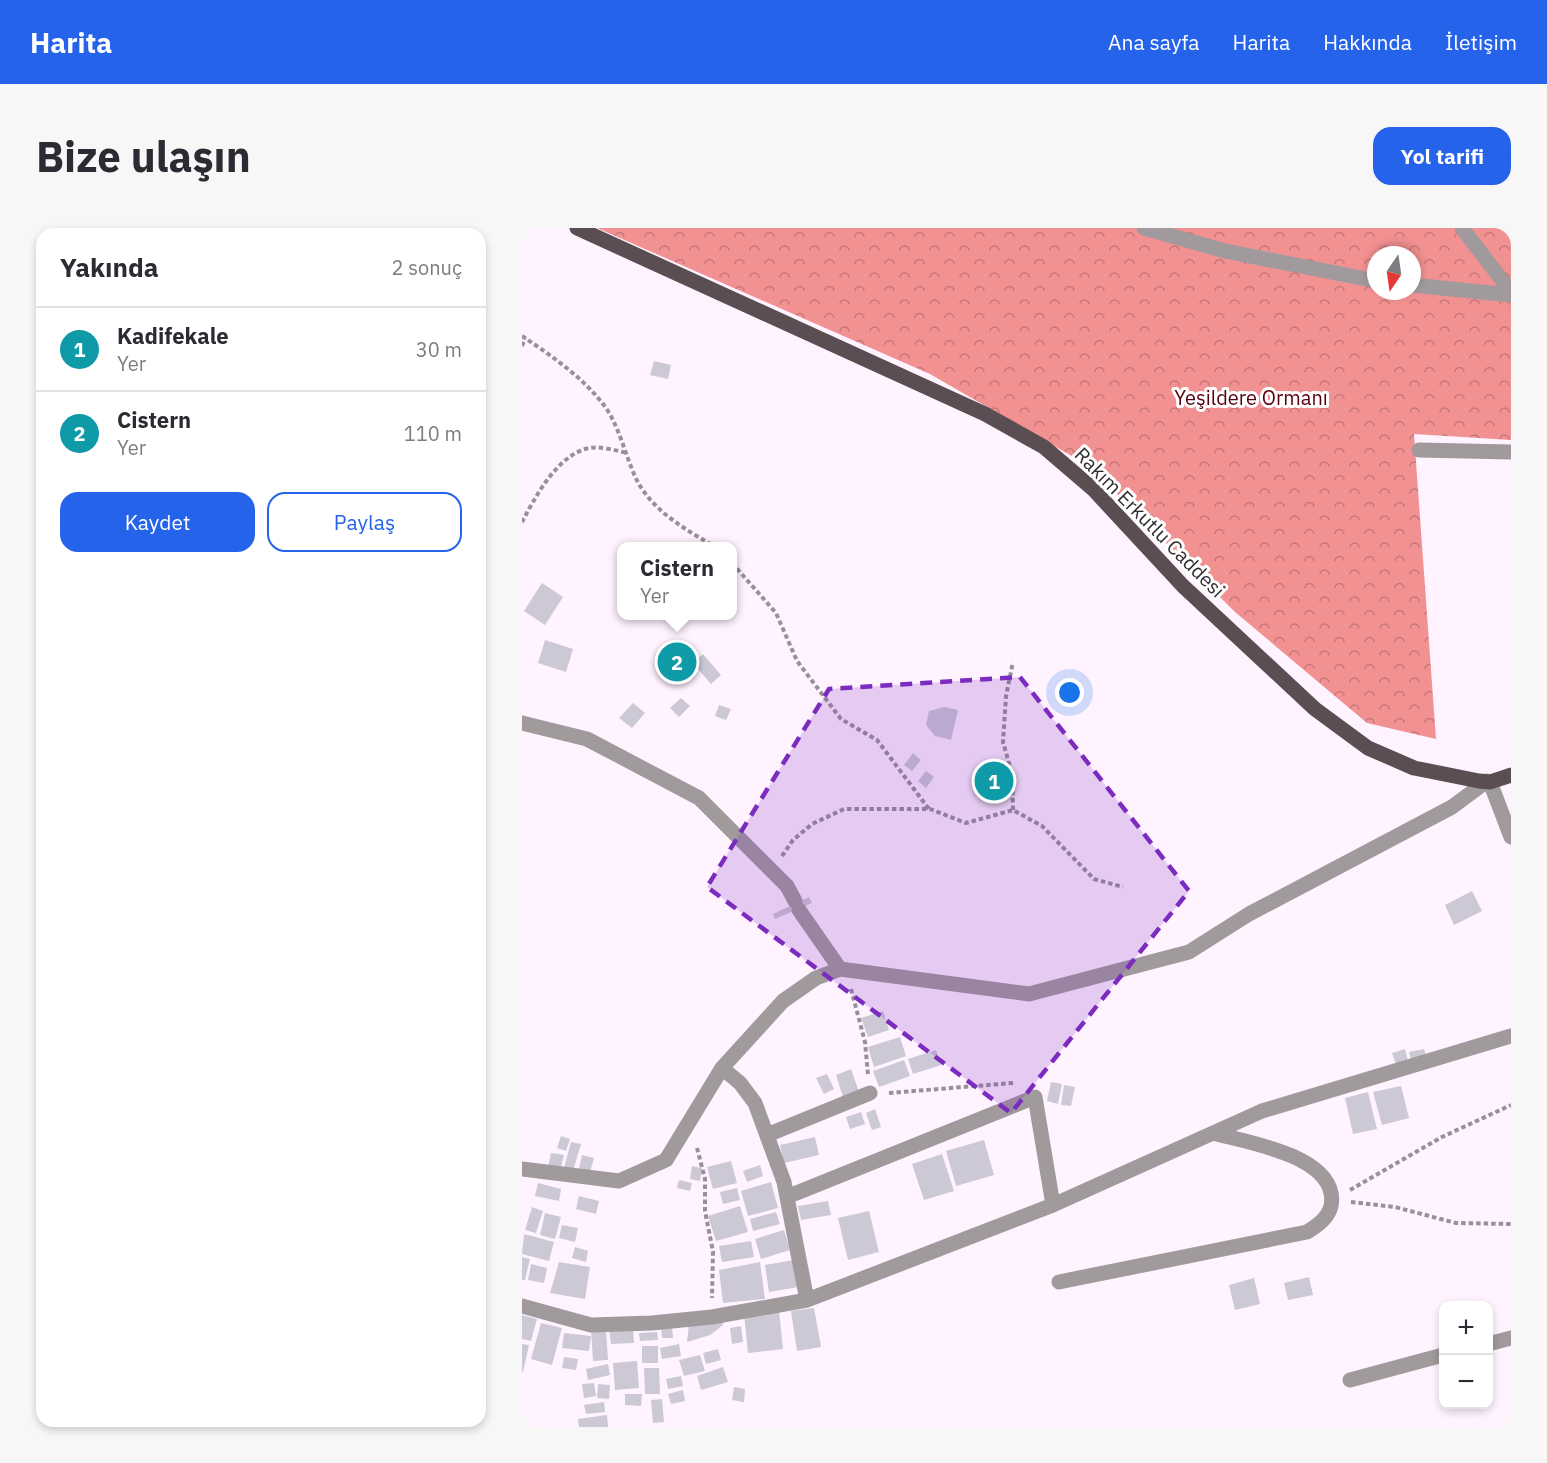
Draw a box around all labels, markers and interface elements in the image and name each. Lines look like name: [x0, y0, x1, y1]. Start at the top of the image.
text: Harita: [30, 24, 112, 61]
text: Ana sayfa: [1108, 28, 1200, 56]
text: Harita: [1233, 28, 1290, 56]
text: Hakkında: [1323, 28, 1412, 56]
text: İletişim: [1445, 28, 1517, 56]
button: Yol tarifi: [1373, 127, 1511, 185]
text: Bize ulaşın: [36, 129, 251, 184]
north arrow: [1367, 246, 1421, 300]
text: Yakında: [60, 250, 159, 284]
text: 2 sonuç: [392, 254, 462, 281]
text: Kadifekale: [117, 321, 229, 350]
text: 1: [74, 336, 86, 363]
text: 30 m: [416, 336, 462, 363]
text: Yer: [117, 350, 146, 377]
park label: Yeşildere Ormanı: [1174, 384, 1328, 411]
text: Cistern: [117, 405, 191, 434]
text: 2: [74, 420, 86, 447]
text: 110 m: [404, 420, 462, 447]
text: Yer: [117, 434, 146, 461]
street label: Rakım Erkutlu Caddesi: [1069, 441, 1231, 603]
button: Kaydet: [60, 492, 255, 552]
button: Paylaş: [267, 492, 462, 552]
popup: [617, 542, 737, 620]
text: Cistern: [640, 553, 714, 582]
text: Yer: [640, 582, 669, 609]
pin: 2: [658, 640, 696, 684]
your location: [1055, 678, 1084, 707]
pin: 1: [974, 758, 1014, 804]
map controls: [1439, 1301, 1493, 1409]
button: +: [1439, 1301, 1493, 1355]
button: −: [1439, 1355, 1493, 1409]

